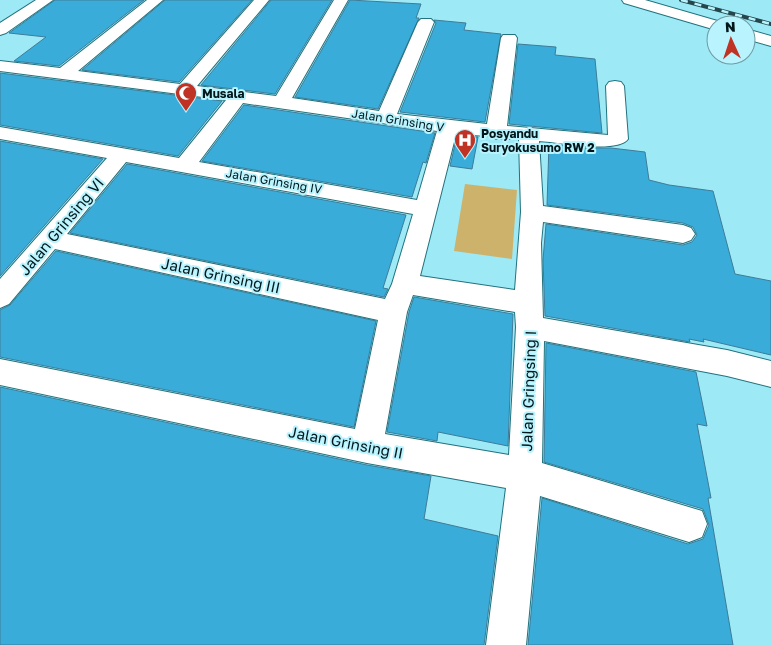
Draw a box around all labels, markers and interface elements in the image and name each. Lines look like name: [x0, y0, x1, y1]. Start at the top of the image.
north arrow: [706, 15, 756, 65]
text: N: [725, 18, 736, 35]
mosque icon: Musala: [174, 81, 198, 112]
place label: Musala: [202, 86, 245, 101]
street label: Jalan Grinsing V: [351, 105, 445, 135]
place label: Posyandu Suryokusumo RW 2: [481, 126, 595, 155]
hospital icon: Posyandu Suryokusumo RW 2: [453, 128, 477, 159]
street label: Jalan Grinsing IV: [225, 165, 323, 197]
street label: Jalan Grinsing VI: [15, 174, 107, 278]
street label: Jalan Grinsing III: [160, 254, 282, 296]
street label: Jalan Gringsing I: [517, 330, 539, 452]
street label: Jalan Grinsing II: [287, 422, 405, 462]

